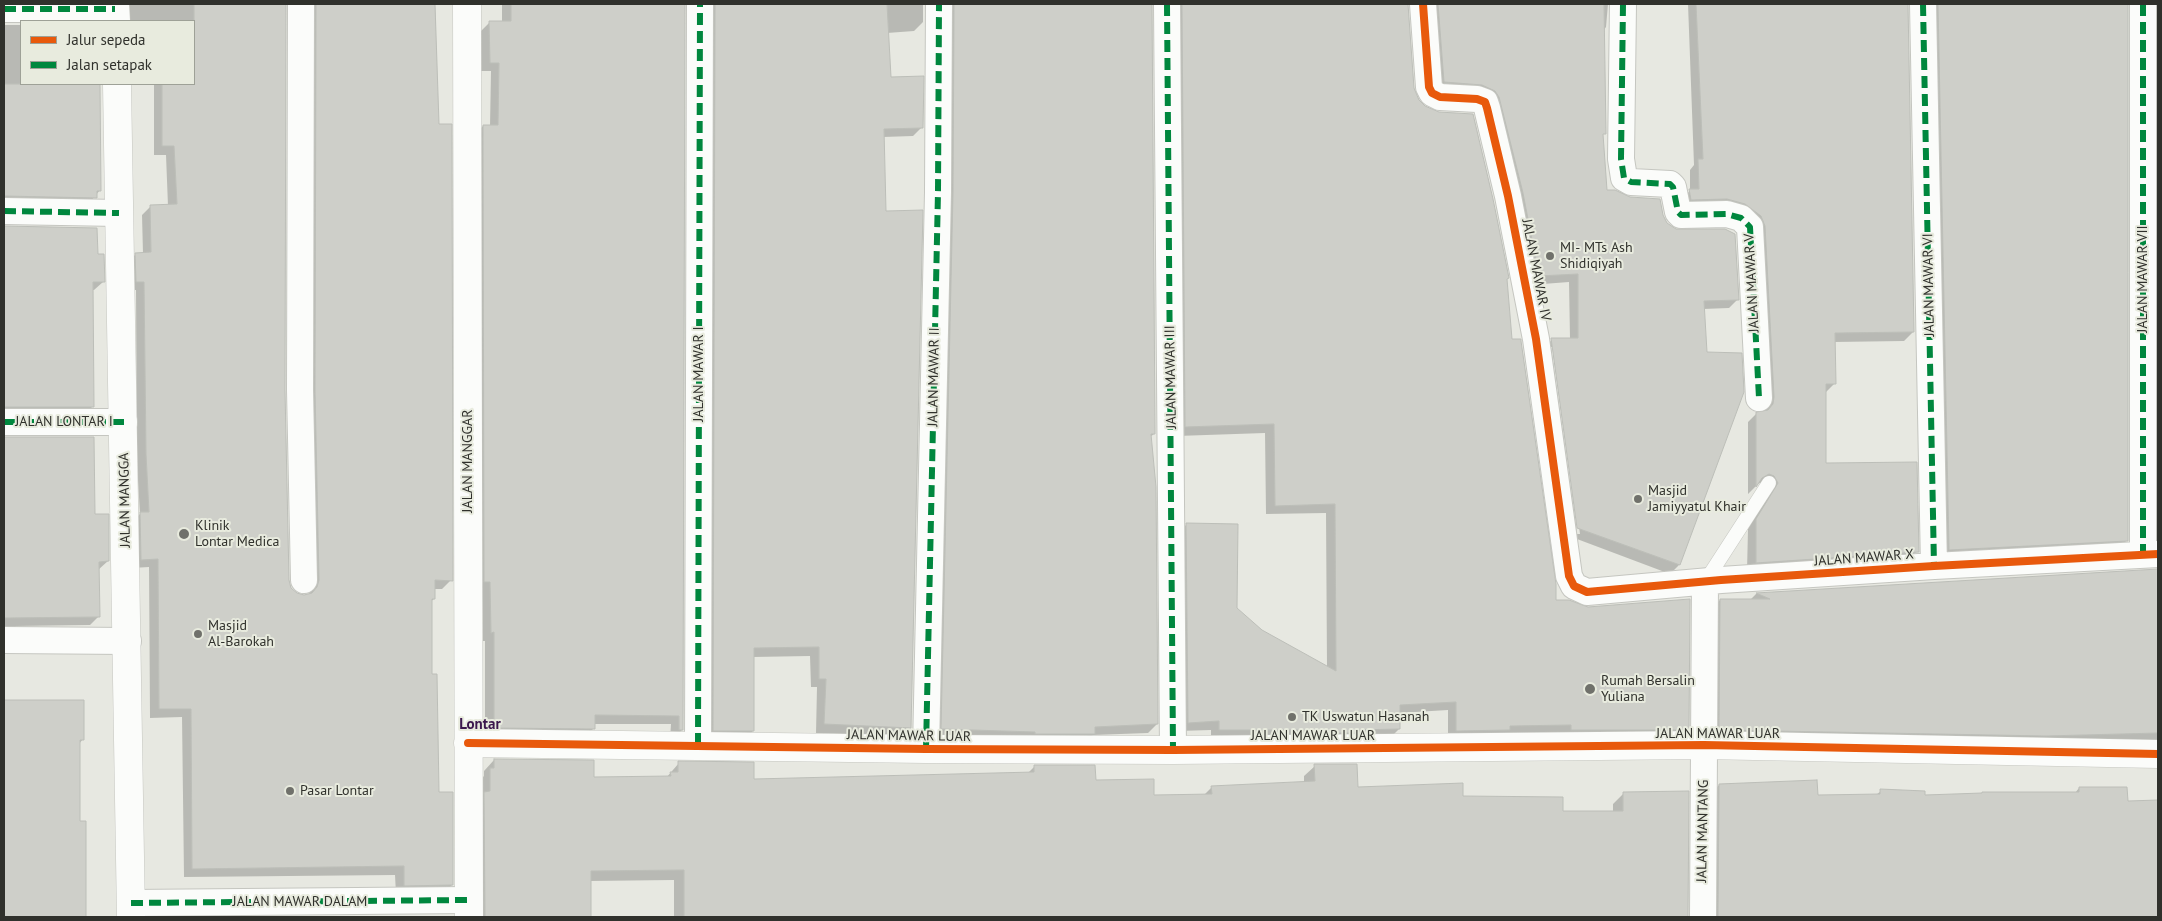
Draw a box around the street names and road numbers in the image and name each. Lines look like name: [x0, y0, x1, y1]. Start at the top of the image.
street label: JALAN MAWAR IV: [1518, 218, 1554, 322]
street label: JALAN MAWAR VII: [2135, 225, 2151, 333]
street label: JALAN MAWAR V: [1741, 233, 1763, 333]
street label: JALAN MAWAR VI: [1920, 233, 1938, 337]
street label: JALAN MAWAR III: [1162, 325, 1180, 429]
street label: JALAN MAWAR I: [691, 326, 707, 422]
street label: JALAN MAWAR II: [925, 327, 943, 427]
street label: JALAN MANGGAR: [460, 409, 476, 513]
street label: JALAN LONTAR I: [15, 414, 113, 430]
street label: JALAN MANGGA: [116, 452, 134, 548]
street label: JALAN MAWAR X: [1814, 546, 1914, 570]
street label: JALAN MAWAR LUAR: [1656, 726, 1780, 742]
street label: JALAN MAWAR LUAR: [847, 727, 971, 745]
street label: JALAN MAWAR LUAR: [1251, 728, 1375, 744]
street label: JALAN MANTANG: [1694, 780, 1712, 882]
street label: JALAN MAWAR DALAM: [233, 894, 367, 910]

